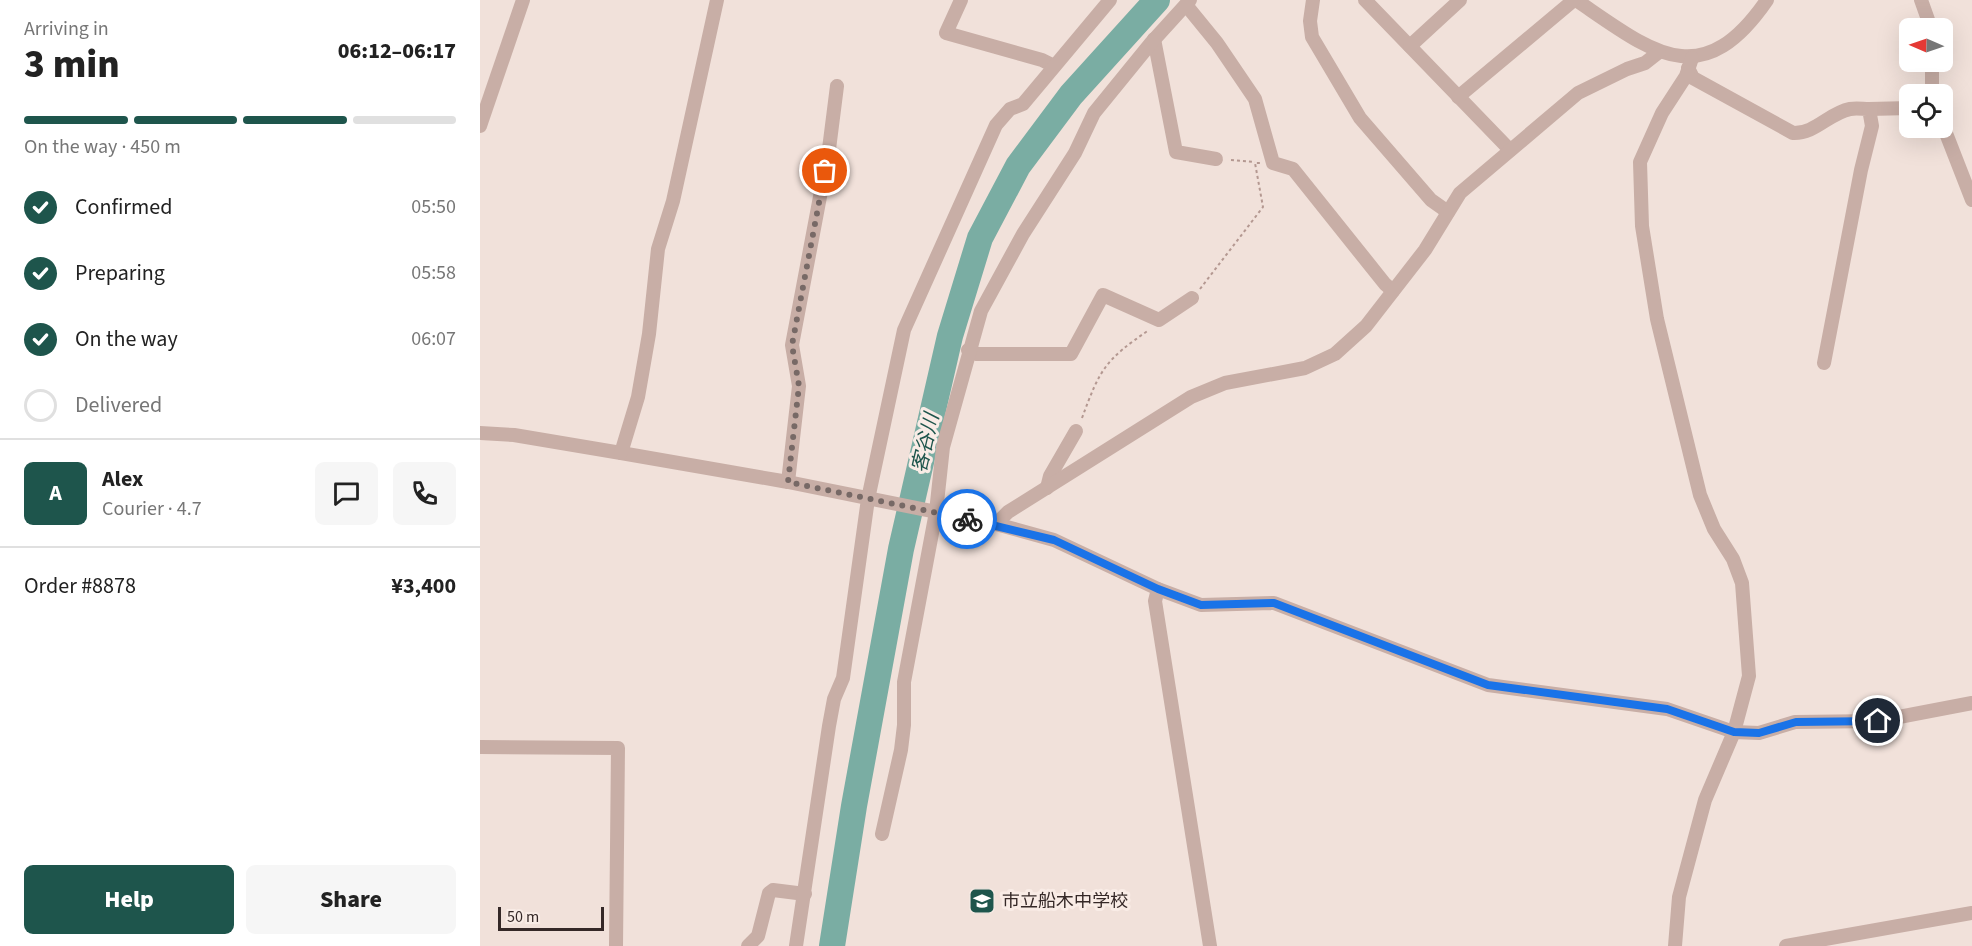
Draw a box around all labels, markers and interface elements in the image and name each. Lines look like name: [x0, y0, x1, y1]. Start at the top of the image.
text: Arriving in: [24, 15, 109, 43]
north arrow: [1899, 18, 1953, 72]
map controls: [1899, 18, 1953, 138]
text: 06:12–06:17: [338, 35, 456, 67]
text: 3 min: [24, 37, 120, 93]
button: locate: [1899, 84, 1953, 138]
text: On the way · 450 m: [24, 133, 181, 161]
pin: [799, 145, 850, 196]
icon: bag: [808, 154, 841, 187]
icon: check: [24, 191, 57, 224]
text: Confirmed: [75, 191, 172, 223]
text: 05:50: [411, 193, 456, 221]
icon: check: [24, 257, 57, 290]
text: Preparing: [75, 257, 165, 289]
text: 05:58: [411, 259, 456, 287]
icon: check: [24, 323, 57, 356]
text: On the way: [75, 323, 178, 355]
text: 06:07: [411, 325, 456, 353]
text: Delivered: [75, 389, 162, 421]
water label: 客谷川: [906, 409, 947, 476]
button: chat: [315, 462, 378, 525]
button: phone: [393, 462, 456, 525]
text: Alex: [102, 463, 143, 495]
text: A: [49, 477, 62, 509]
courier: [937, 489, 997, 549]
text: Courier · 4.7: [102, 495, 202, 523]
icon: bike: [951, 503, 984, 536]
text: Order #8878: [24, 570, 136, 602]
text: ¥3,400: [391, 570, 456, 602]
pin: [1852, 695, 1903, 746]
icon: home: [1861, 704, 1894, 737]
button: Help: [24, 865, 234, 934]
button: Share: [246, 865, 456, 934]
school or university icon: 市立船木中学校: [967, 886, 997, 916]
place label: 市立船木中学校: [1002, 889, 1128, 914]
scale bar: [498, 904, 604, 932]
text: 50 m: [507, 906, 539, 928]

